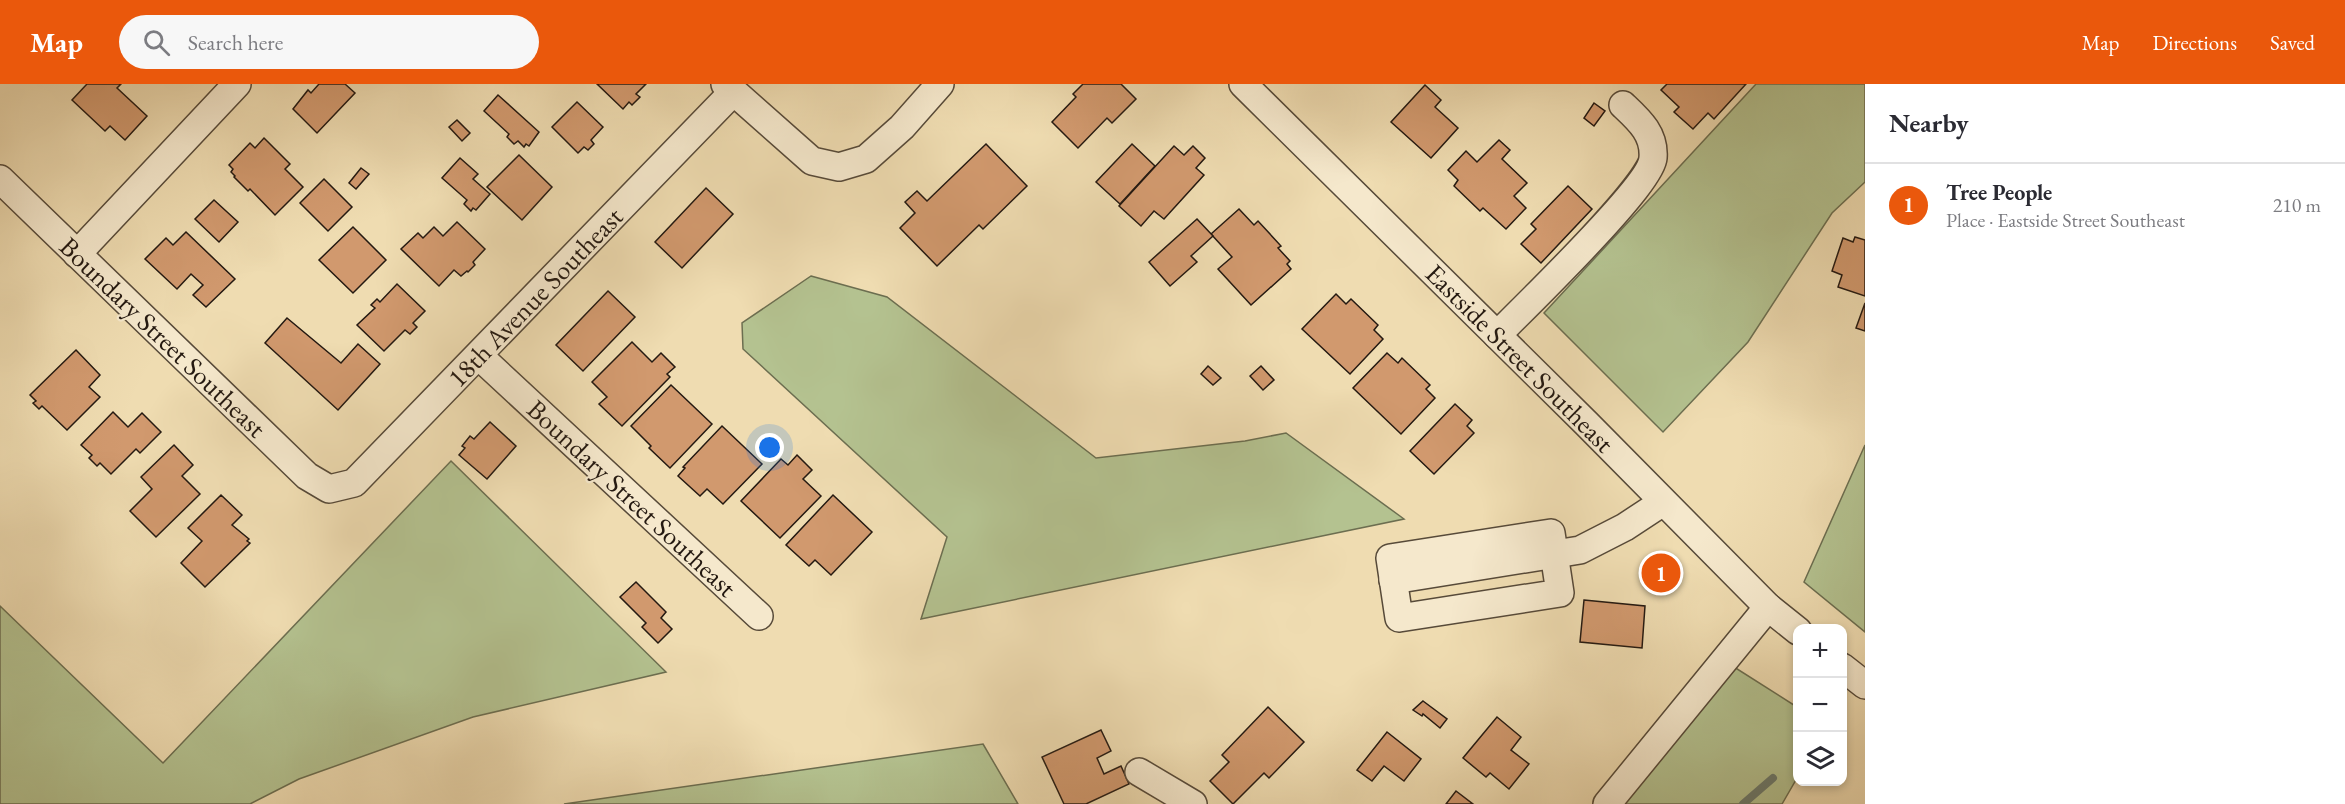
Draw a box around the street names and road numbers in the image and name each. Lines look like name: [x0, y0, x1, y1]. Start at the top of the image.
street label: 18th Avenue Southeast: [440, 199, 630, 395]
street label: Boundary Street Southeast: [52, 229, 274, 445]
street label: Eastside Street Southeast: [1418, 256, 1622, 460]
street label: Boundary Street Southeast: [520, 392, 745, 605]

